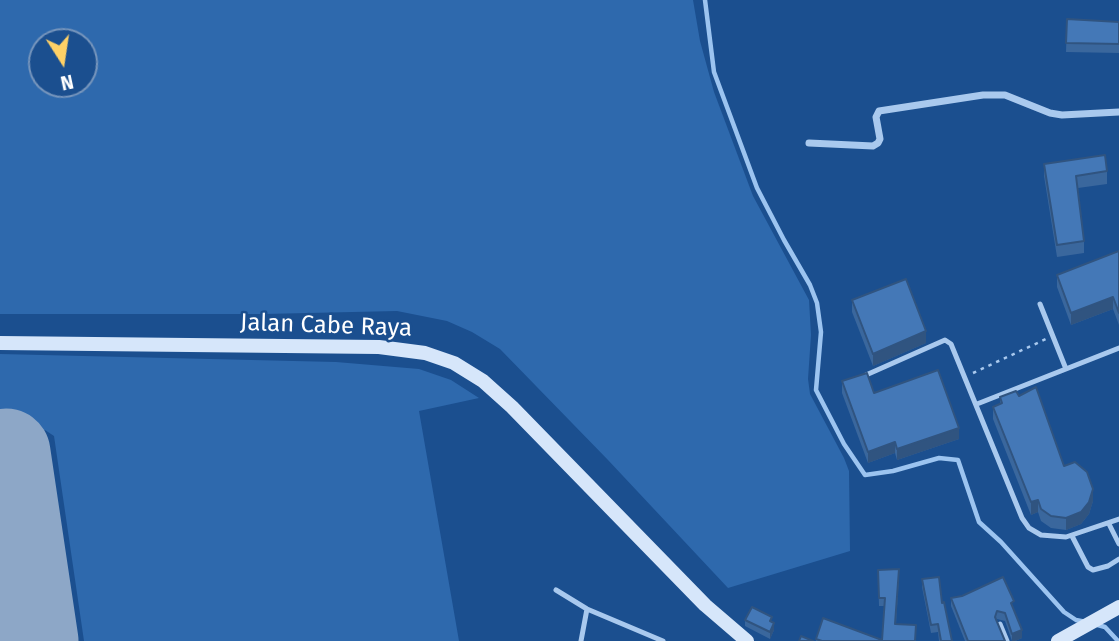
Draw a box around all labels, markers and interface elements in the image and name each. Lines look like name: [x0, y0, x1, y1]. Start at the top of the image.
north arrow: [28, 28, 98, 98]
text: N: [59, 70, 76, 95]
street label: Jalan Cabe Raya: [240, 309, 412, 343]

